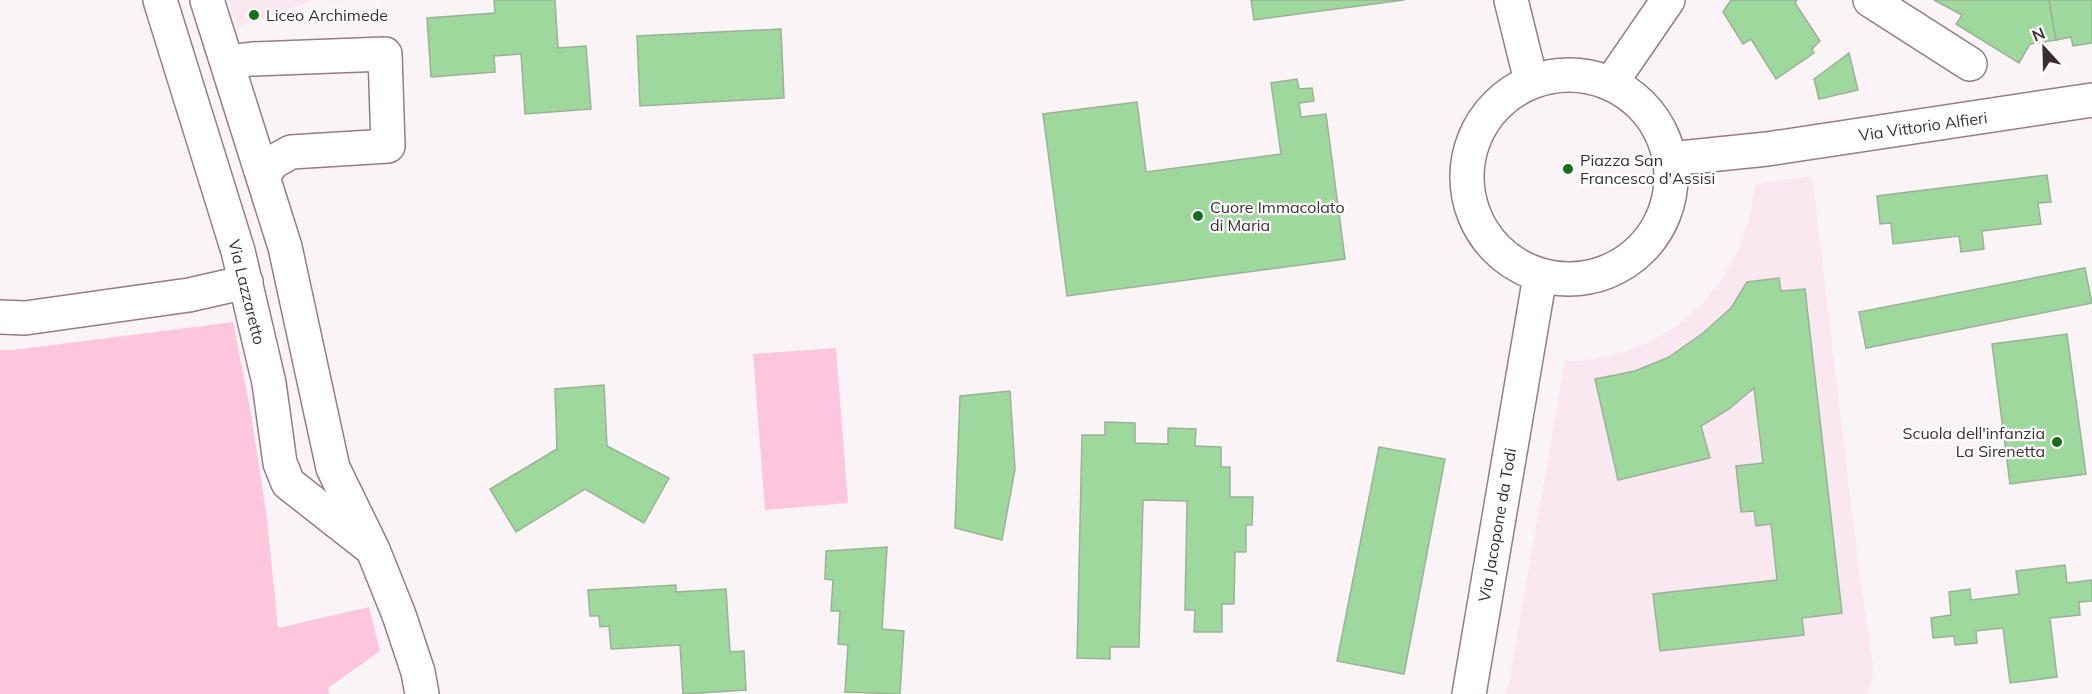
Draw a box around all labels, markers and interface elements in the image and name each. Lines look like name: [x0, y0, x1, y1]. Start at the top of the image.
place label: Liceo Archimede: [266, 5, 388, 25]
marker: Liceo Archimede: [247, 8, 261, 22]
north arrow: [2014, 18, 2074, 78]
text: N: [2029, 23, 2048, 46]
street label: Via Vittorio Alfieri: [1857, 107, 1989, 145]
place label: Piazza San Francesco d'Assisi: [1580, 150, 1715, 188]
marker: Piazza San Francesco d'Assisi: [1561, 162, 1575, 176]
place label: Cuore Immacolato di Maria: [1210, 197, 1345, 235]
marker: Cuore Immacolato di Maria: [1191, 209, 1205, 223]
street label: Via Lazzaretto: [224, 237, 270, 347]
place label: Scuola dell'infanzia La Sirenetta: [1903, 423, 2045, 461]
marker: Scuola dell'infanzia La Sirenetta: [2050, 435, 2064, 449]
street label: Via Jacopone da Todi: [1474, 447, 1520, 603]

